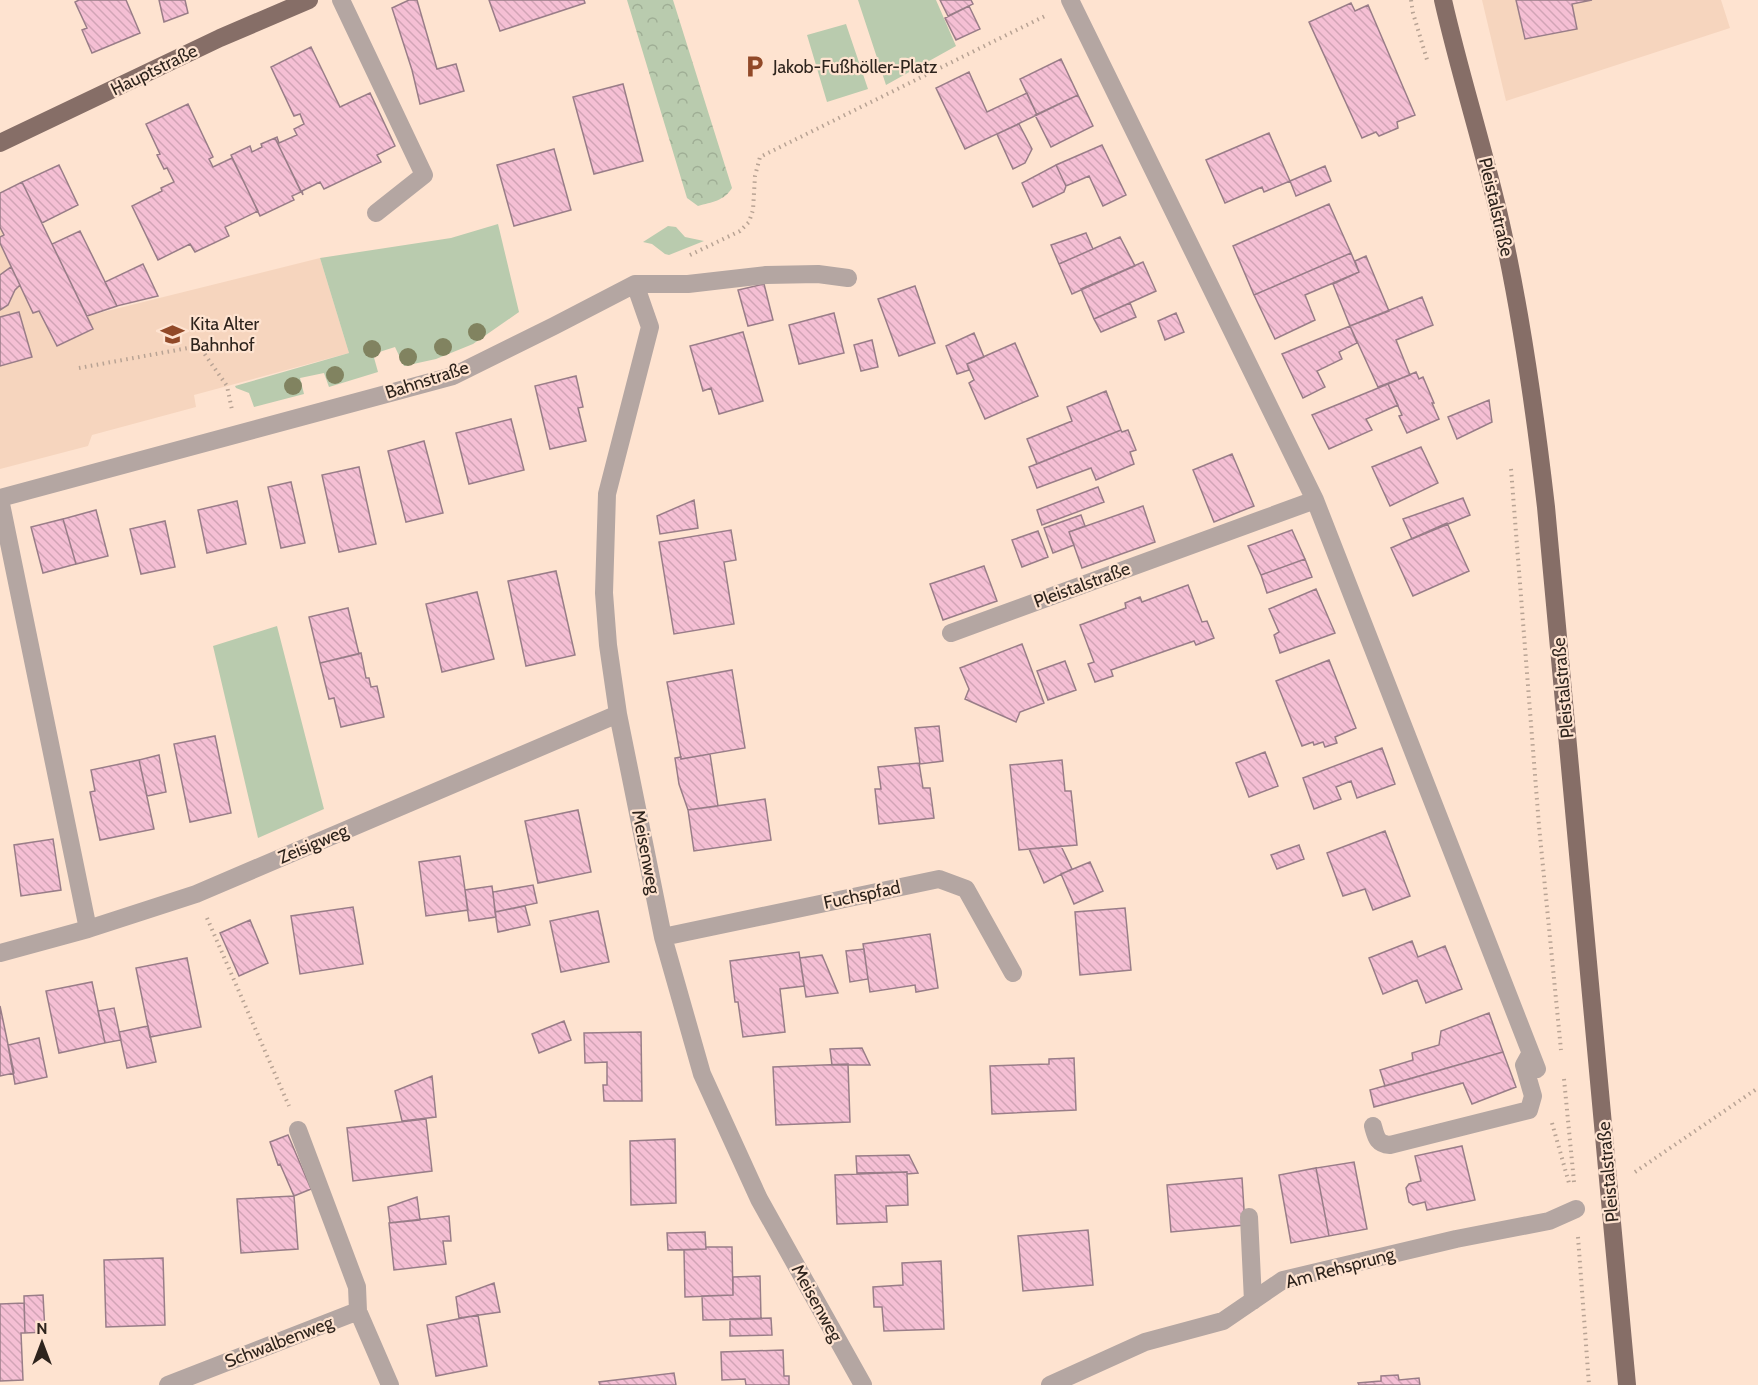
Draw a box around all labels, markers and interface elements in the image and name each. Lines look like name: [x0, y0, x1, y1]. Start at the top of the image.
street label: Hauptstraße: [107, 40, 201, 100]
parking icon: Jakob-Fußhöller-Platz: [742, 54, 768, 80]
place label: Jakob-Fußhöller-Platz: [772, 56, 938, 78]
street label: Pleistalstraße: [1474, 155, 1518, 259]
place label: Kita Alter Bahnhof: [190, 313, 260, 356]
school or university icon: Kita Alter Bahnhof: [159, 321, 185, 347]
street label: Bahnstraße: [382, 356, 472, 404]
street label: Pleistalstraße: [1031, 557, 1133, 613]
street label: Pleistalstraße: [1548, 637, 1578, 739]
street label: Meisenweg: [627, 808, 665, 897]
street label: Zeisigweg: [275, 819, 352, 869]
street label: Fuchspfad: [822, 876, 902, 914]
street label: Pleistalstraße: [1593, 1121, 1623, 1223]
street label: Am Rehsprung: [1283, 1243, 1398, 1293]
street label: Meisenweg: [787, 1260, 848, 1346]
street label: Schwalbenweg: [222, 1311, 337, 1373]
north arrow: [12, 1313, 72, 1373]
text: N: [36, 1319, 48, 1338]

